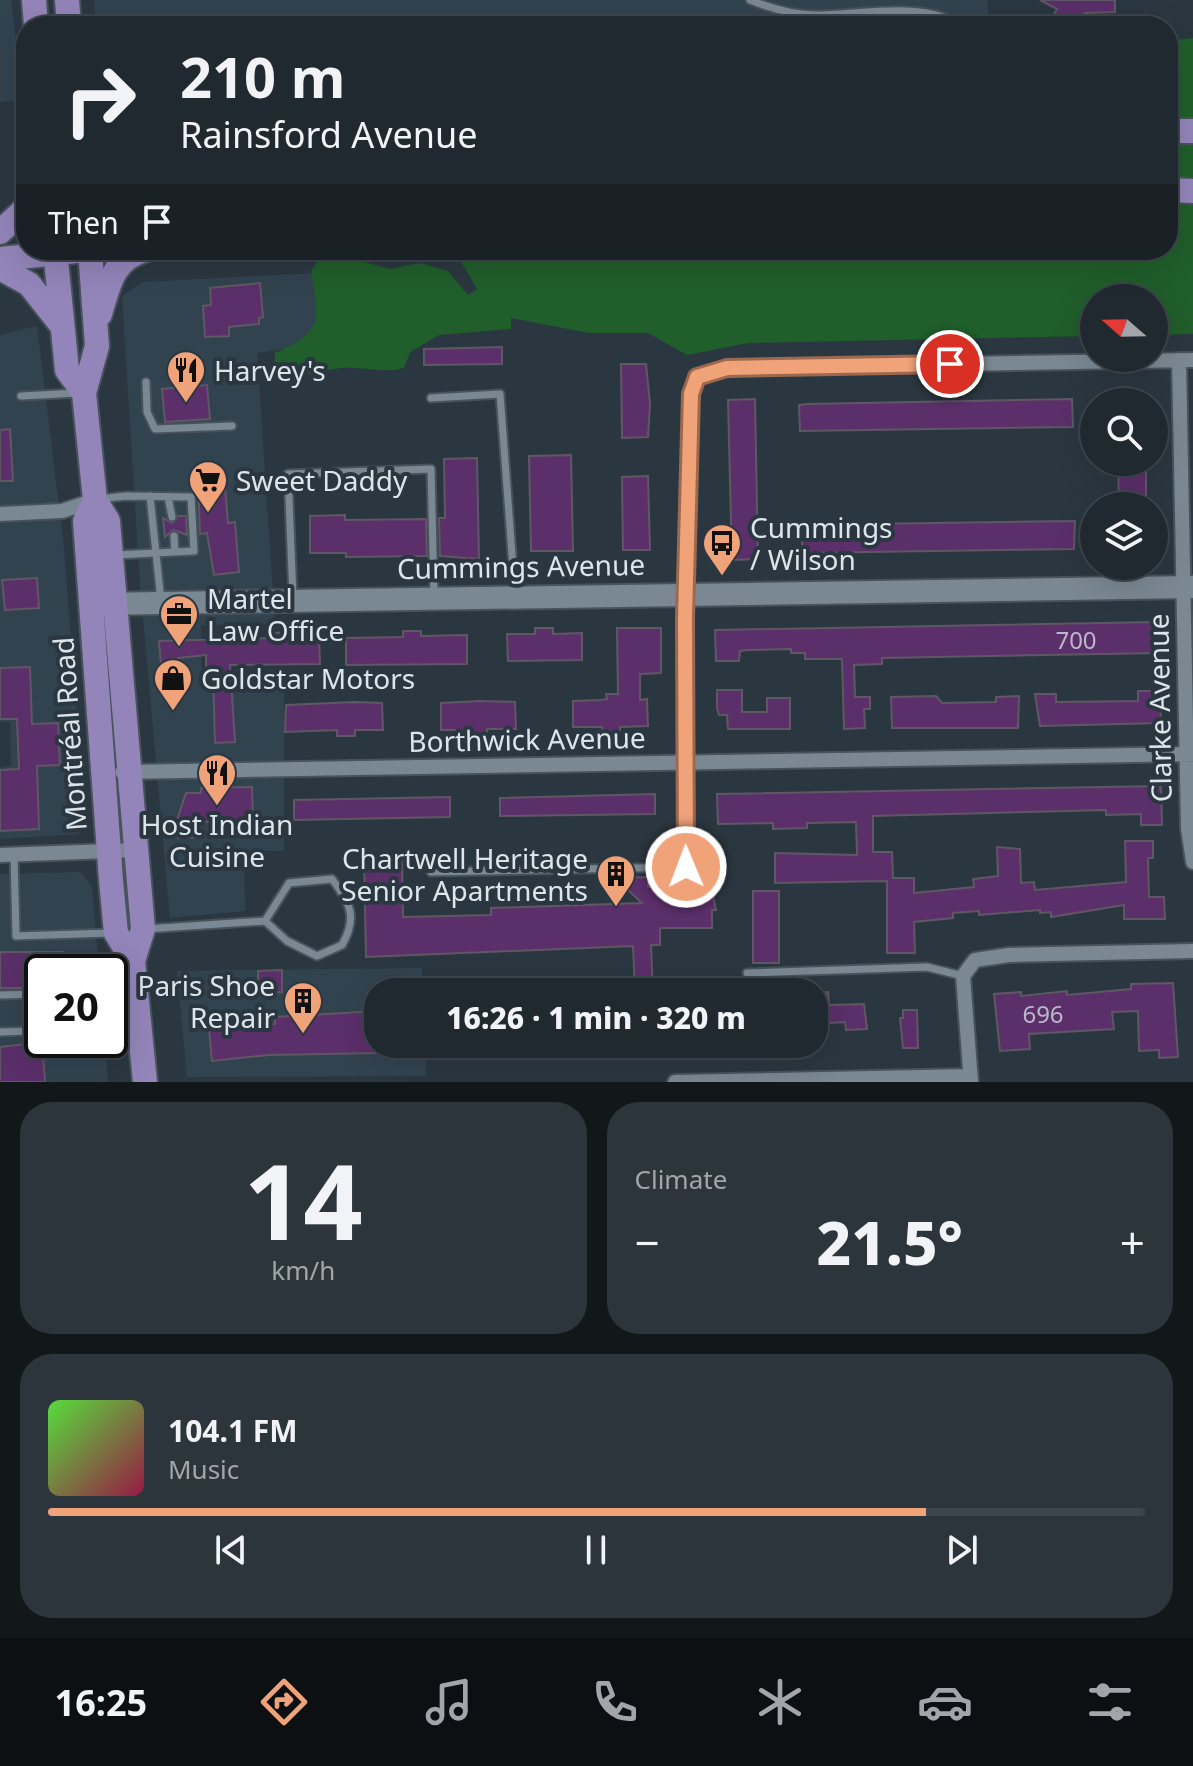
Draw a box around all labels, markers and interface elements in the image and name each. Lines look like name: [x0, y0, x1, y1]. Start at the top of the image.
text: 210 m: [180, 38, 345, 114]
icon: right: [48, 48, 152, 152]
text: Rainsford Avenue: [180, 110, 478, 159]
icon: arrive: [135, 200, 179, 244]
text: Then: [48, 202, 119, 243]
north arrow: [1080, 284, 1168, 372]
map controls: [1080, 284, 1168, 580]
pin: [916, 330, 984, 398]
icon: arrive: [928, 342, 972, 386]
restaurant icon: Harvey's: [165, 349, 207, 404]
place label: Harvey's: [214, 351, 326, 389]
button: search: [1080, 388, 1168, 476]
supermarket icon: Sweet Daddy: [187, 459, 229, 514]
place label: Sweet Daddy: [236, 461, 408, 499]
button: layers: [1080, 492, 1168, 580]
place label: Cummings / Wilson: [750, 508, 893, 578]
bus stop icon: Cummings / Wilson: [701, 522, 743, 577]
street label: Cummings Avenue: [397, 545, 645, 587]
place label: Martel Law Office: [207, 579, 344, 649]
office icon: Martel Law Office: [158, 593, 200, 648]
street label: Clarke Avenue: [1138, 613, 1180, 803]
house number: 700: [1055, 623, 1097, 656]
street label: Montréal Road: [43, 636, 95, 832]
shop icon: Goldstar Motors: [152, 657, 194, 712]
place label: Goldstar Motors: [201, 659, 415, 697]
street label: Borthwick Avenue: [408, 718, 646, 760]
restaurant icon: Host Indian Cuisine: [196, 752, 238, 807]
place label: Host Indian Cuisine: [141, 805, 293, 875]
position arrow: [644, 825, 728, 909]
place label: Chartwell Heritage Senior Apartments: [341, 839, 588, 909]
building icon: Chartwell Heritage Senior Apartments: [595, 853, 637, 908]
speed limit sign: 20: [24, 954, 128, 1058]
place label: Paris Shoe Repair: [137, 966, 275, 1036]
building icon: Paris Shoe Repair: [282, 980, 324, 1035]
text: 16:26 · 1 min · 320 m: [446, 997, 746, 1038]
house number: 696: [1022, 997, 1064, 1030]
text: 14: [244, 1129, 363, 1270]
text: Climate: [635, 1161, 727, 1197]
text: 21.5°: [816, 1201, 963, 1283]
text: −: [635, 1212, 660, 1272]
text: +: [1120, 1212, 1145, 1272]
text: km/h: [271, 1252, 335, 1288]
text: 104.1 FM: [168, 1410, 298, 1451]
text: Music: [168, 1451, 239, 1487]
icon: previous: [209, 1528, 253, 1572]
icon: pause: [574, 1528, 618, 1572]
icon: next: [940, 1528, 984, 1572]
icon: directions: [256, 1674, 312, 1730]
icon: music: [421, 1674, 477, 1730]
icon: phone: [587, 1674, 643, 1730]
icon: climate: [752, 1674, 808, 1730]
icon: car: [917, 1674, 973, 1730]
icon: filters: [1082, 1674, 1138, 1730]
text: 16:25: [55, 1678, 147, 1727]

